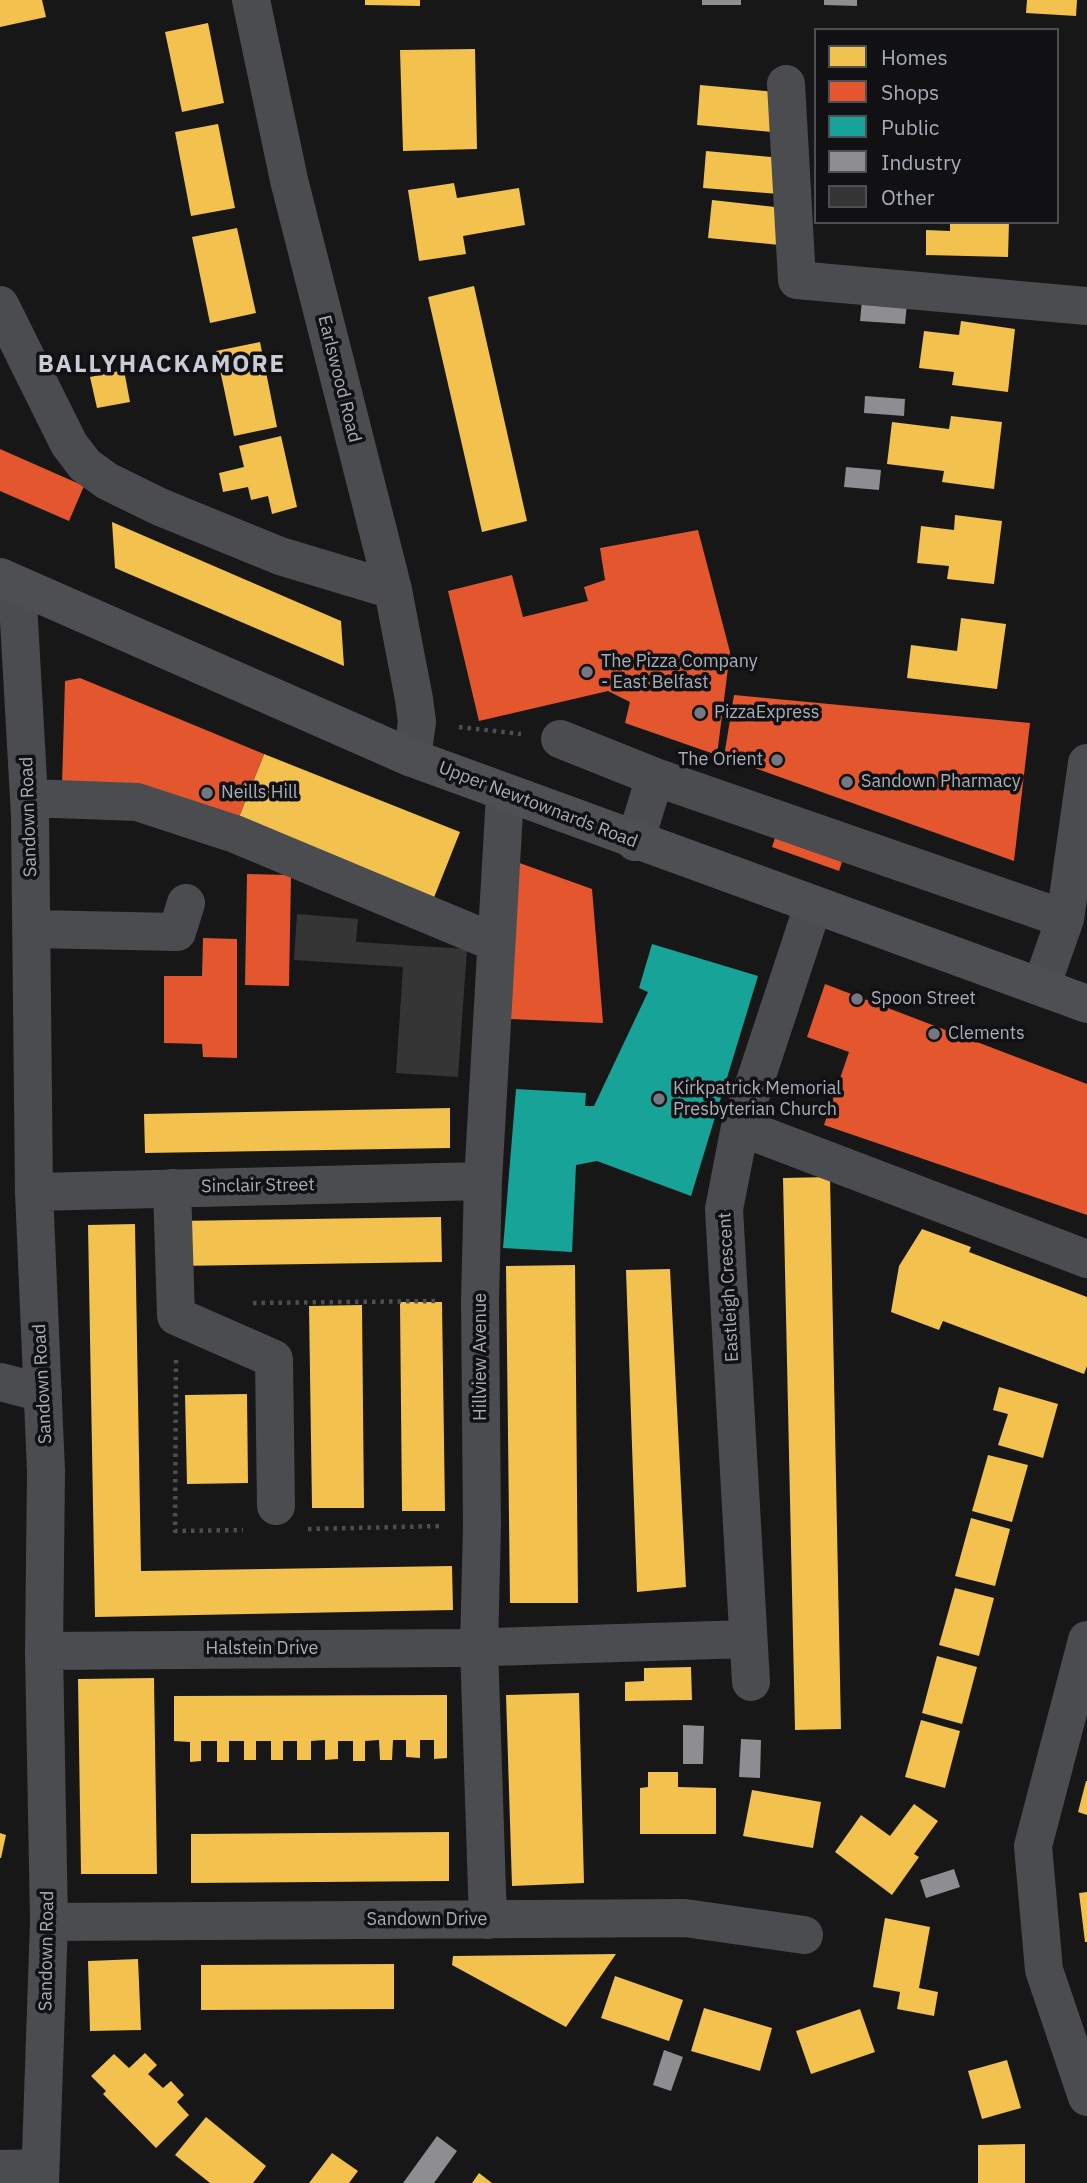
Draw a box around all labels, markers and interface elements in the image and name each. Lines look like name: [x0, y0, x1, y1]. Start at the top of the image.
legend: [814, 28, 1059, 224]
text: Homes: [881, 43, 948, 71]
text: Shops: [881, 78, 939, 106]
text: Public: [881, 113, 939, 141]
text: Industry: [881, 148, 961, 176]
text: Other: [881, 183, 934, 211]
street label: Earlswood Road: [313, 313, 365, 445]
district label: BALLYHACKAMORE: [40, 351, 284, 379]
place label: The Pizza Company - East Belfast: [601, 651, 758, 694]
marker: The Pizza Company - East Belfast: [579, 664, 595, 680]
place label: PizzaExpress: [714, 702, 820, 724]
marker: PizzaExpress: [692, 705, 708, 721]
place label: The Orient: [678, 749, 763, 771]
marker: The Orient: [769, 752, 785, 768]
street label: Sandown Road: [16, 756, 42, 878]
street label: Upper Newtownards Road: [435, 757, 641, 853]
place label: Sandown Pharmacy: [861, 771, 1021, 793]
marker: Sandown Pharmacy: [839, 774, 855, 790]
place label: Neills Hill: [221, 782, 298, 804]
marker: Neills Hill: [199, 785, 215, 801]
place label: Spoon Street: [871, 988, 976, 1010]
marker: Spoon Street: [849, 991, 865, 1007]
place label: Clements: [948, 1023, 1025, 1045]
marker: Clements: [926, 1026, 942, 1042]
place label: Kirkpatrick Memorial Presbyterian Church: [673, 1078, 841, 1120]
marker: Kirkpatrick Memorial Presbyterian Church: [651, 1091, 667, 1107]
street label: Sinclair Street: [201, 1174, 315, 1198]
street label: Eastleigh Crescent: [714, 1212, 744, 1362]
street label: Hillview Avenue: [470, 1293, 492, 1421]
street label: Sandown Road: [29, 1323, 57, 1445]
street label: Halstein Drive: [206, 1638, 318, 1660]
street label: Sandown Road: [35, 1891, 59, 2011]
street label: Sandown Drive: [367, 1909, 487, 1931]

